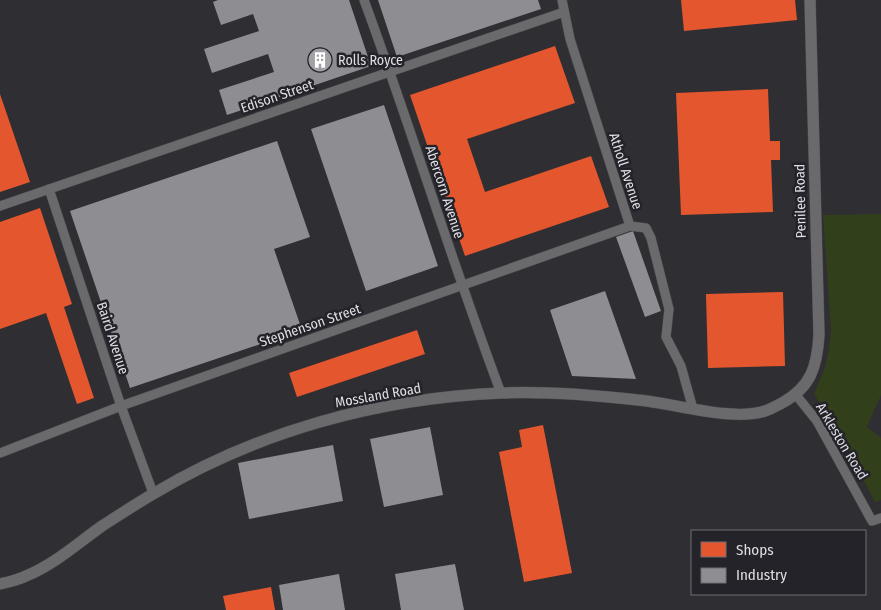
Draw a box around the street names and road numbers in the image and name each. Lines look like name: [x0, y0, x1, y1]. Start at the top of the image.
street label: Edison Street: [239, 76, 316, 117]
street label: Atholl Avenue: [605, 131, 646, 212]
street label: Abercorn Avenue: [421, 143, 468, 241]
street label: Penilee Road: [791, 164, 810, 238]
street label: Baird Avenue: [93, 300, 132, 377]
street label: Stephenson Street: [257, 300, 363, 351]
street label: Mossland Road: [334, 380, 422, 411]
street label: Arkleston Road: [812, 400, 871, 483]

